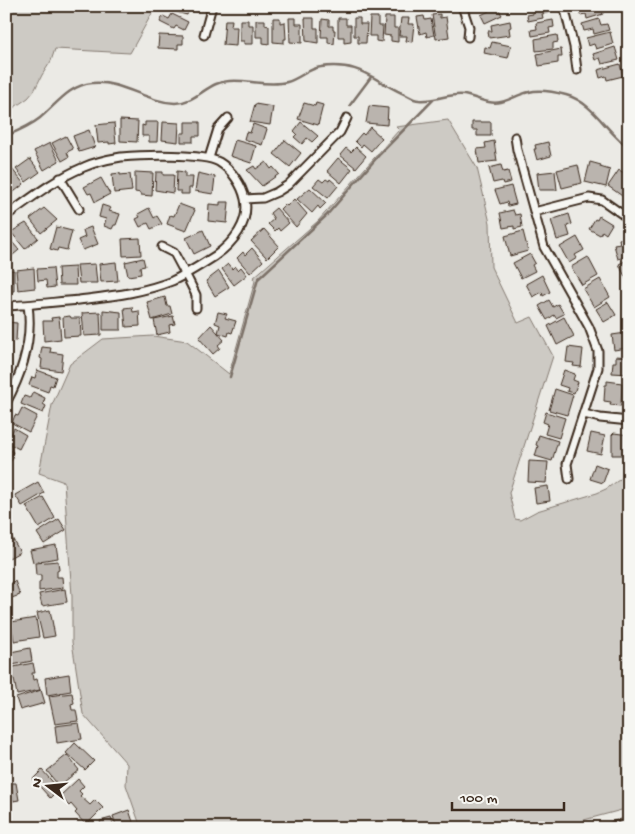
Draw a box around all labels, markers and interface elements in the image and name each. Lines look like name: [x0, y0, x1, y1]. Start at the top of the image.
north arrow: [22, 762, 72, 812]
text: N: [28, 776, 47, 790]
scale bar: [452, 779, 565, 811]
text: 100 m: [459, 790, 498, 808]

